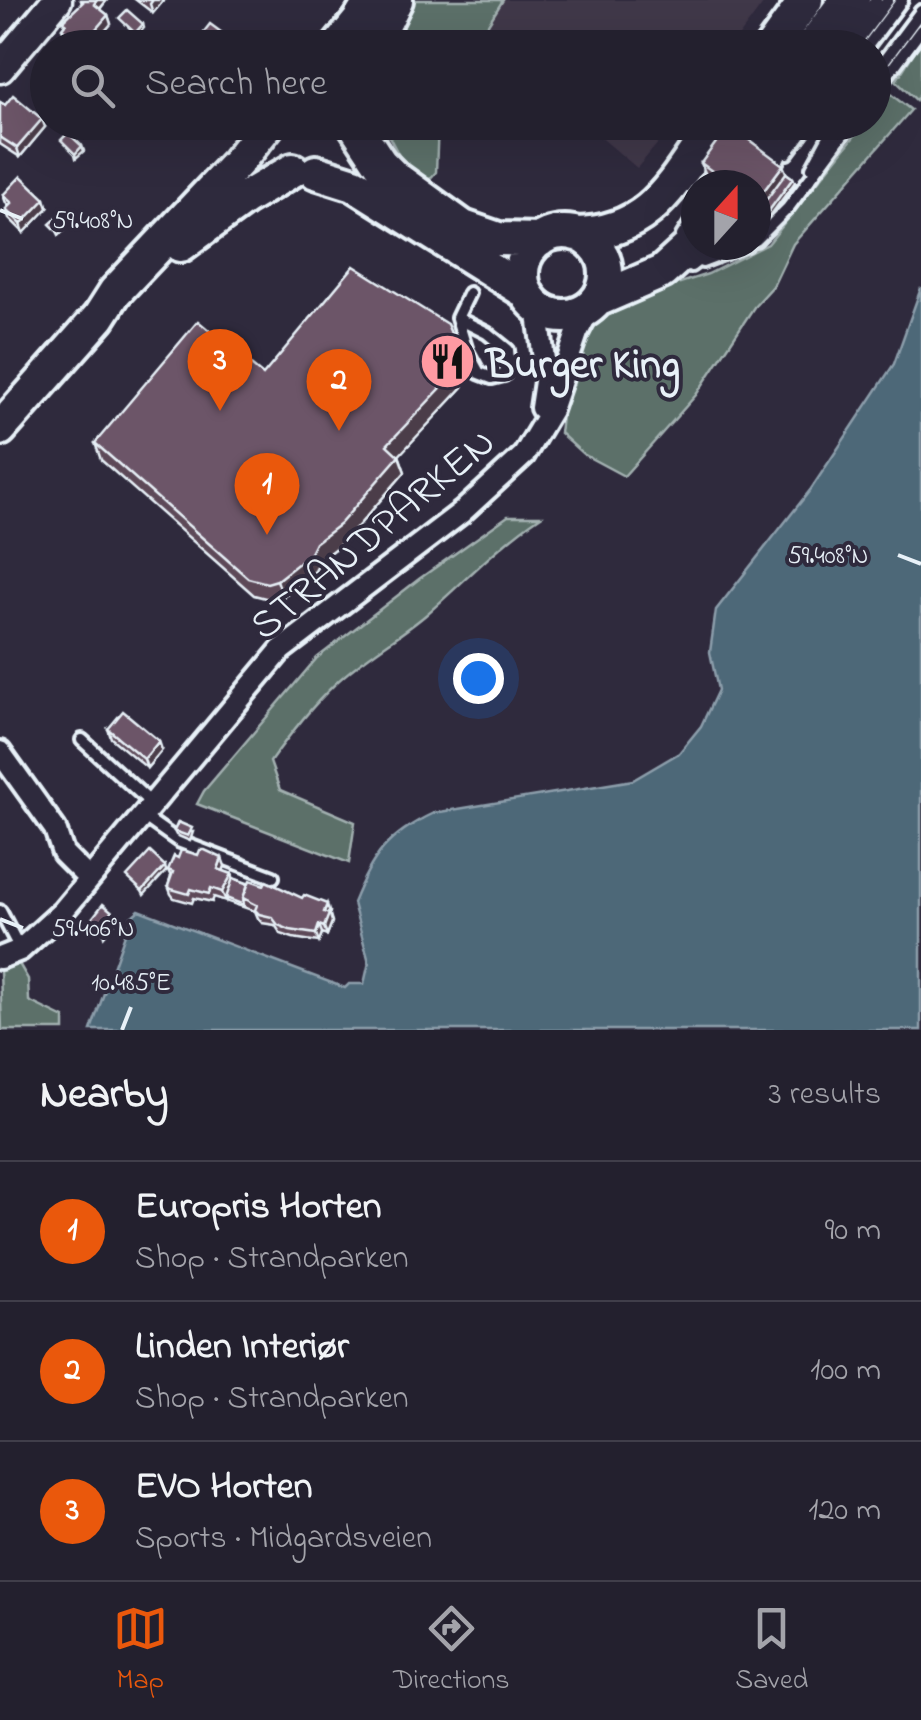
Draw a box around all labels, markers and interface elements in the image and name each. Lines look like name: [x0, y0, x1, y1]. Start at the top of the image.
search box: [30, 30, 891, 140]
text: Search here: [145, 57, 327, 113]
icon: search: [65, 58, 120, 113]
north arrow: [681, 170, 771, 260]
text: 59.408°N: [53, 204, 133, 240]
pin: 3: [188, 328, 252, 411]
restaurant icon: Burger King: [417, 332, 477, 392]
place label: Burger King: [484, 336, 680, 398]
pin: 2: [306, 348, 372, 431]
street label: STRANDPARKEN: [238, 414, 510, 657]
pin: 1: [234, 452, 300, 535]
text: 59.408°N: [788, 539, 868, 575]
your location: [453, 653, 504, 704]
text: 59.406°N: [52, 912, 134, 948]
text: 10.485°E: [91, 966, 171, 1002]
text: Nearby: [40, 1065, 168, 1126]
text: 3 results: [769, 1072, 881, 1119]
text: Europris Horten: [135, 1180, 381, 1236]
text: 1: [67, 1208, 78, 1255]
text: 90 m: [825, 1208, 881, 1255]
text: Shop · Strandparken: [135, 1236, 409, 1283]
text: Linden Interiør: [135, 1320, 349, 1376]
text: 2: [65, 1348, 80, 1395]
text: 100 m: [810, 1348, 881, 1395]
text: Shop · Strandparken: [135, 1376, 409, 1423]
text: EVO Horten: [135, 1460, 313, 1516]
text: 3: [66, 1488, 79, 1535]
text: 120 m: [808, 1488, 881, 1535]
text: Sports · Midgardsveien: [135, 1516, 432, 1563]
tab: Map: [113, 1601, 168, 1702]
tab: Directions: [393, 1601, 510, 1702]
tab: Saved: [735, 1601, 808, 1702]

